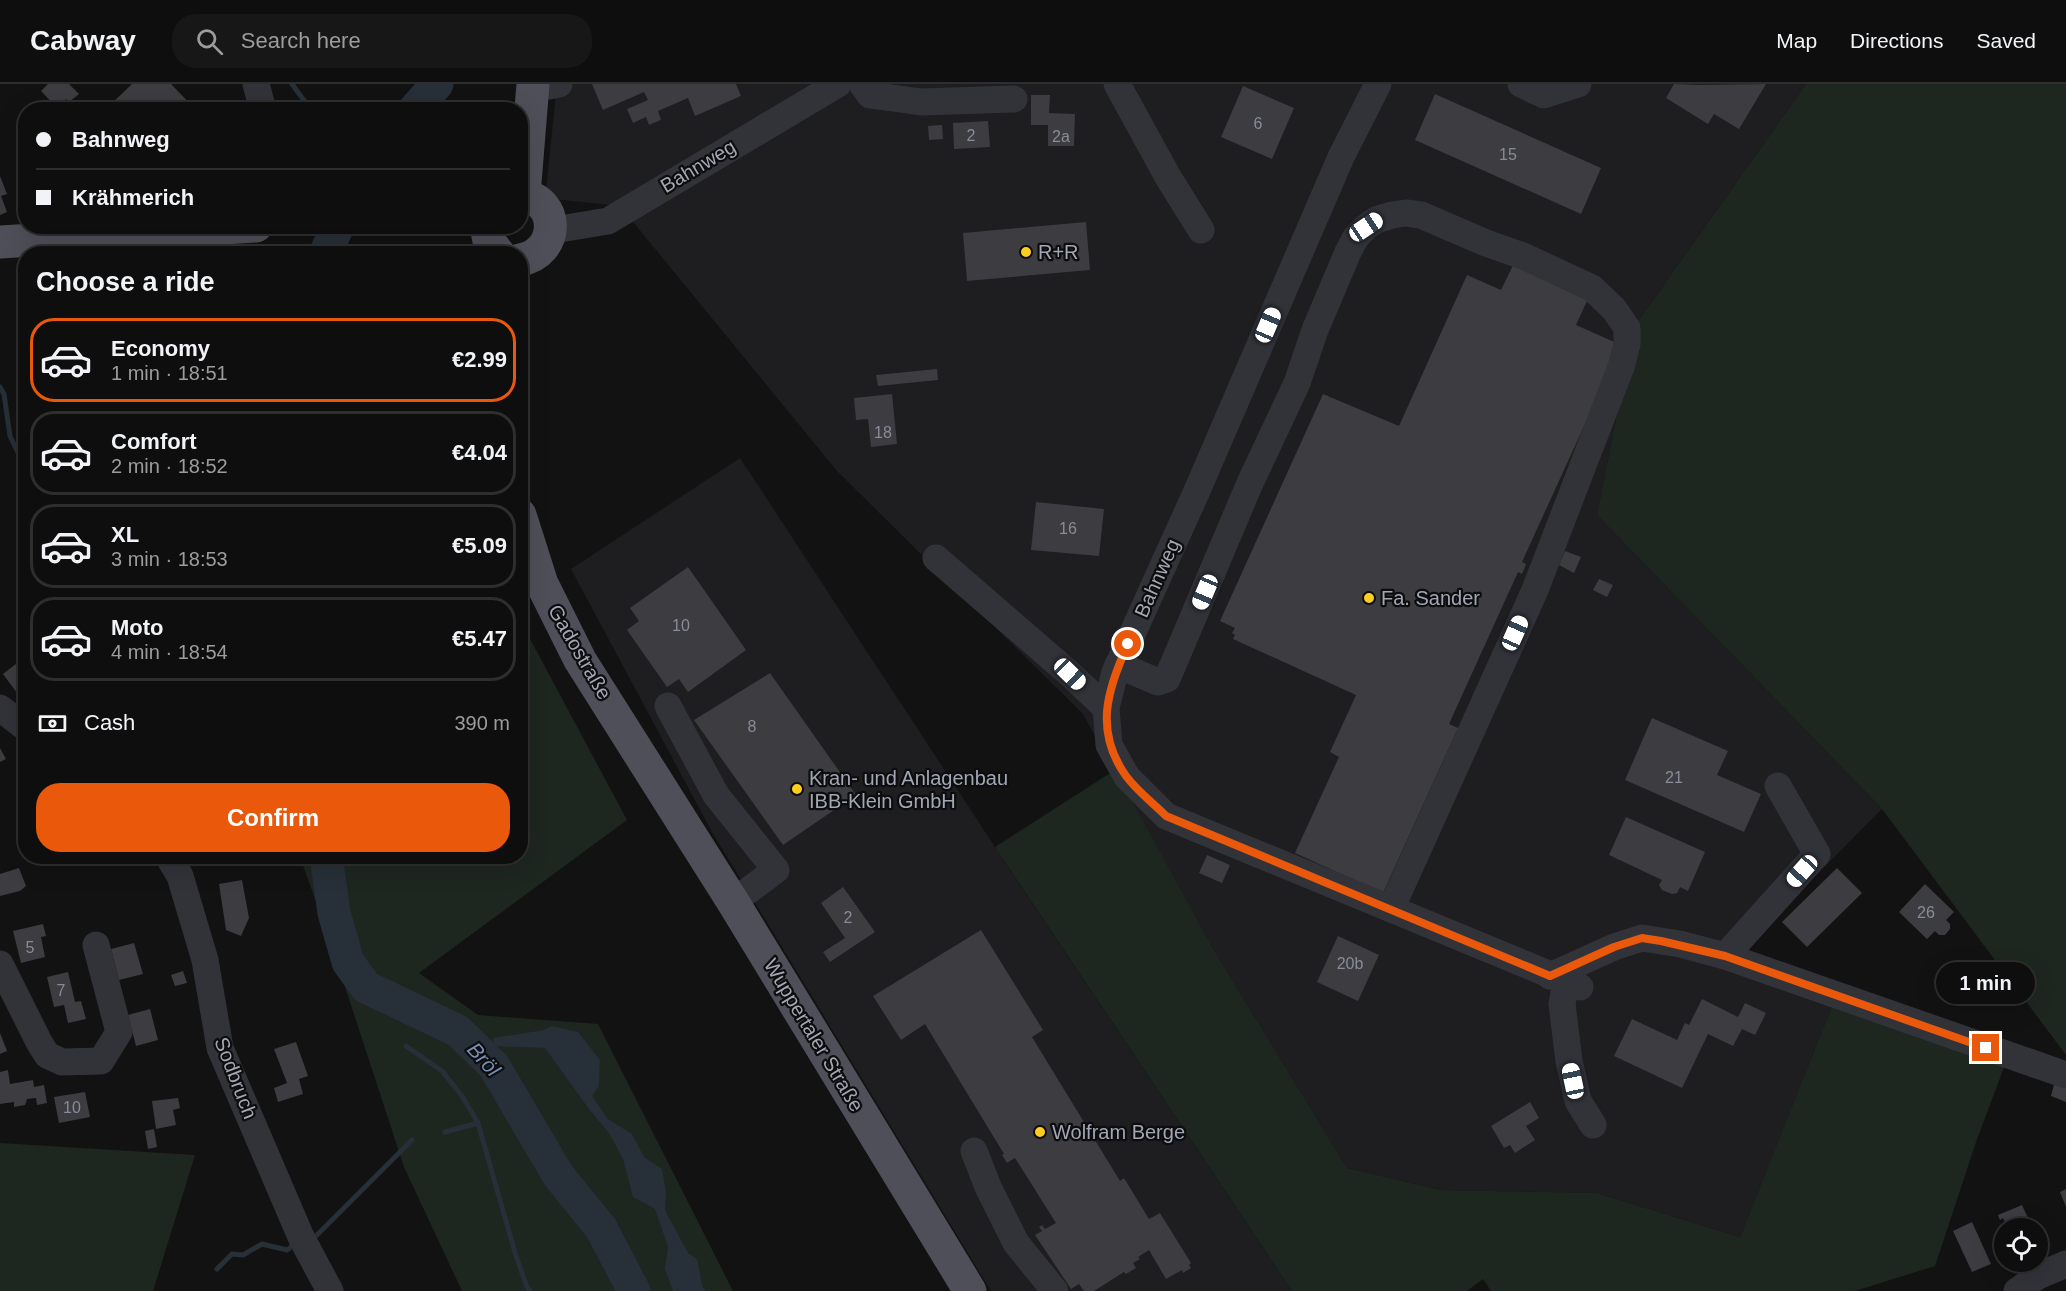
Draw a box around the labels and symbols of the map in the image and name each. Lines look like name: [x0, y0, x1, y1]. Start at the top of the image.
house number: 6: [1254, 115, 1263, 132]
house number: 2: [967, 127, 976, 144]
house number: 2a: [1052, 128, 1070, 145]
street label: Bahnweg: [657, 135, 739, 197]
house number: 15: [1499, 146, 1517, 163]
car: [1346, 209, 1386, 245]
place label: R+R: [1038, 241, 1079, 263]
marker: R+R: [1019, 245, 1033, 259]
car: [1253, 305, 1283, 345]
house number: 18: [874, 424, 892, 441]
house number: 16: [1059, 520, 1077, 537]
street label: Bahnweg: [1130, 535, 1184, 621]
car: [1190, 572, 1220, 612]
place label: Fa. Sander: [1381, 587, 1480, 609]
marker: Fa. Sander: [1362, 591, 1376, 605]
street label: Gadostraße: [544, 601, 616, 703]
car: [1499, 613, 1531, 653]
house number: 10: [672, 617, 690, 634]
route start: [1114, 630, 1141, 657]
car: [1051, 655, 1089, 693]
house number: 8: [748, 718, 757, 735]
place label: Kran- und Anlagenbau IBB-Klein GmbH: [809, 767, 1008, 812]
house number: 21: [1665, 769, 1683, 786]
marker: Kran- und Anlagenbau IBB-Klein GmbH: [790, 782, 804, 796]
car: [1783, 852, 1821, 890]
house number: 26: [1917, 904, 1935, 921]
house number: 2: [844, 909, 853, 926]
house number: 5: [26, 939, 35, 956]
street label: Wuppertaler Straße: [760, 955, 868, 1115]
house number: 20b: [1337, 955, 1363, 972]
callout: 1 min: [1936, 961, 2036, 1003]
house number: 7: [57, 982, 66, 999]
street label: Sodbruch: [210, 1034, 262, 1122]
route end: [1972, 1034, 1999, 1061]
water label: Bröl: [463, 1037, 506, 1082]
car: [1560, 1062, 1586, 1100]
house number: 10: [63, 1099, 81, 1116]
place label: Wolfram Berge: [1052, 1121, 1185, 1143]
marker: Wolfram Berge: [1033, 1125, 1047, 1139]

